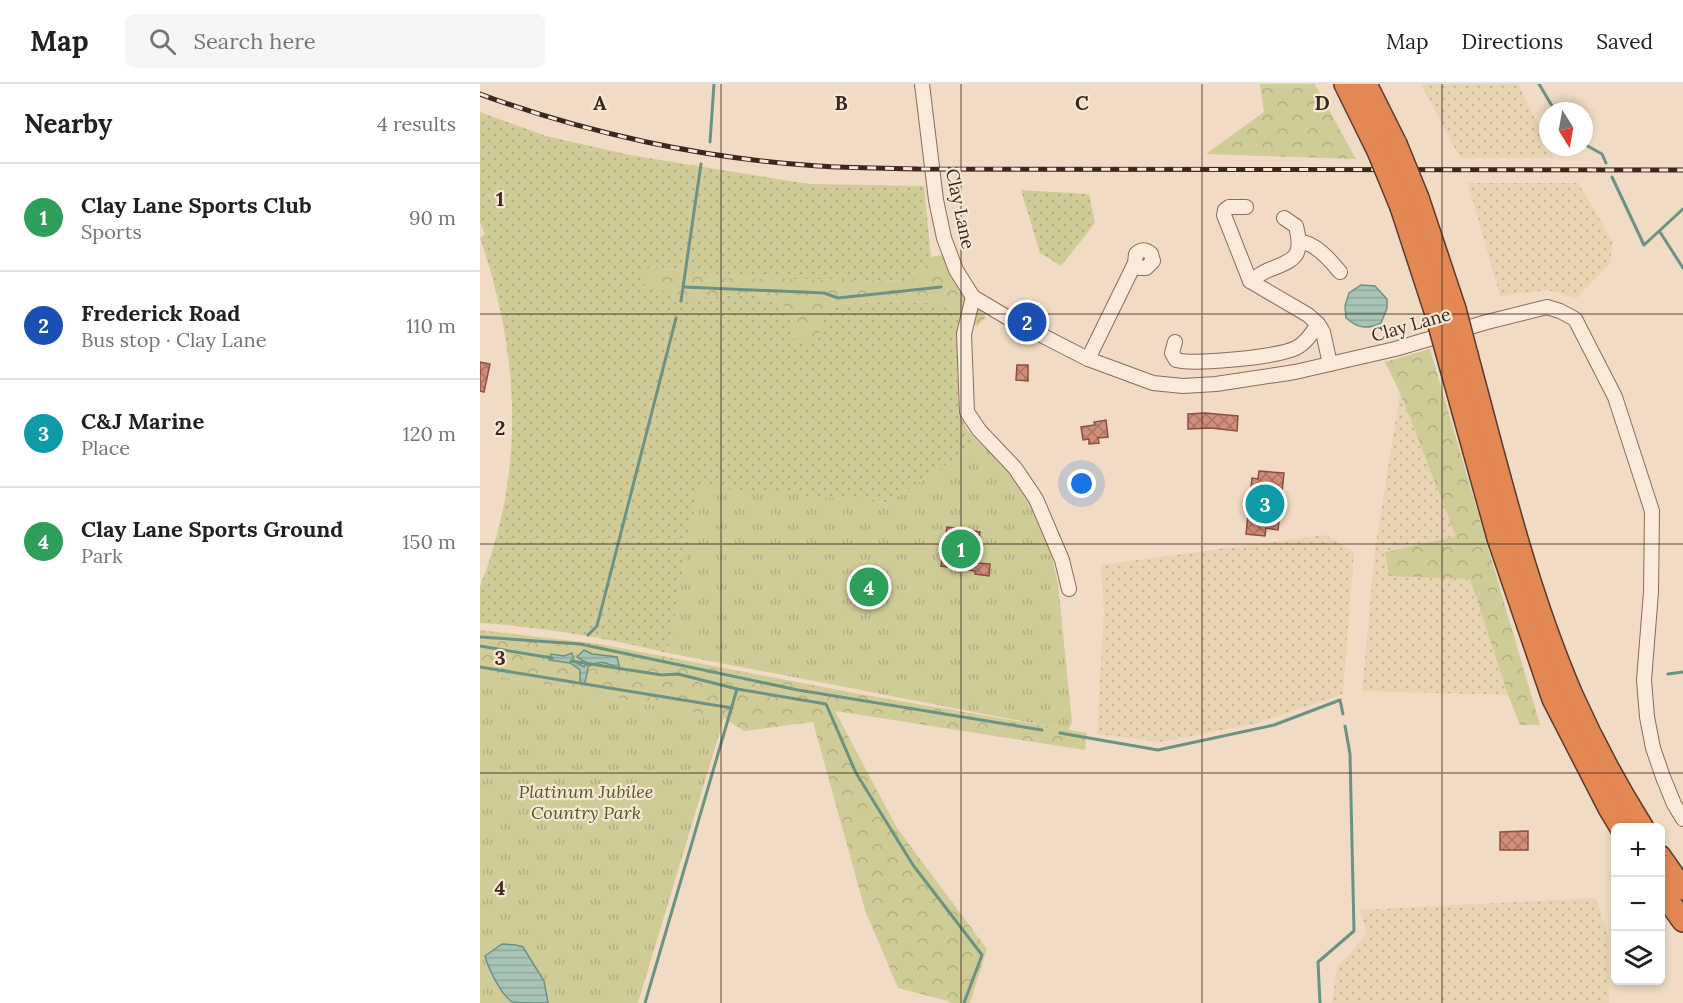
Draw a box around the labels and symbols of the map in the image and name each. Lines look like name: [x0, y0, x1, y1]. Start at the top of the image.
text: A: [593, 90, 607, 115]
text: B: [834, 90, 848, 115]
text: C: [1075, 90, 1089, 115]
text: D: [1314, 90, 1330, 115]
north arrow: [1539, 102, 1593, 156]
street label: Clay Lane: [941, 167, 980, 251]
text: 1: [496, 186, 504, 211]
pin: 2: [1008, 300, 1046, 344]
street label: Clay Lane: [1368, 302, 1453, 347]
text: 2: [495, 415, 505, 440]
your location: [1067, 469, 1096, 498]
pin: 3: [1246, 482, 1284, 526]
pin: 1: [942, 526, 980, 572]
pin: 4: [850, 564, 888, 610]
text: 3: [494, 645, 506, 670]
park label: Platinum Jubilee Country Park: [519, 780, 653, 824]
text: 4: [495, 875, 506, 900]

